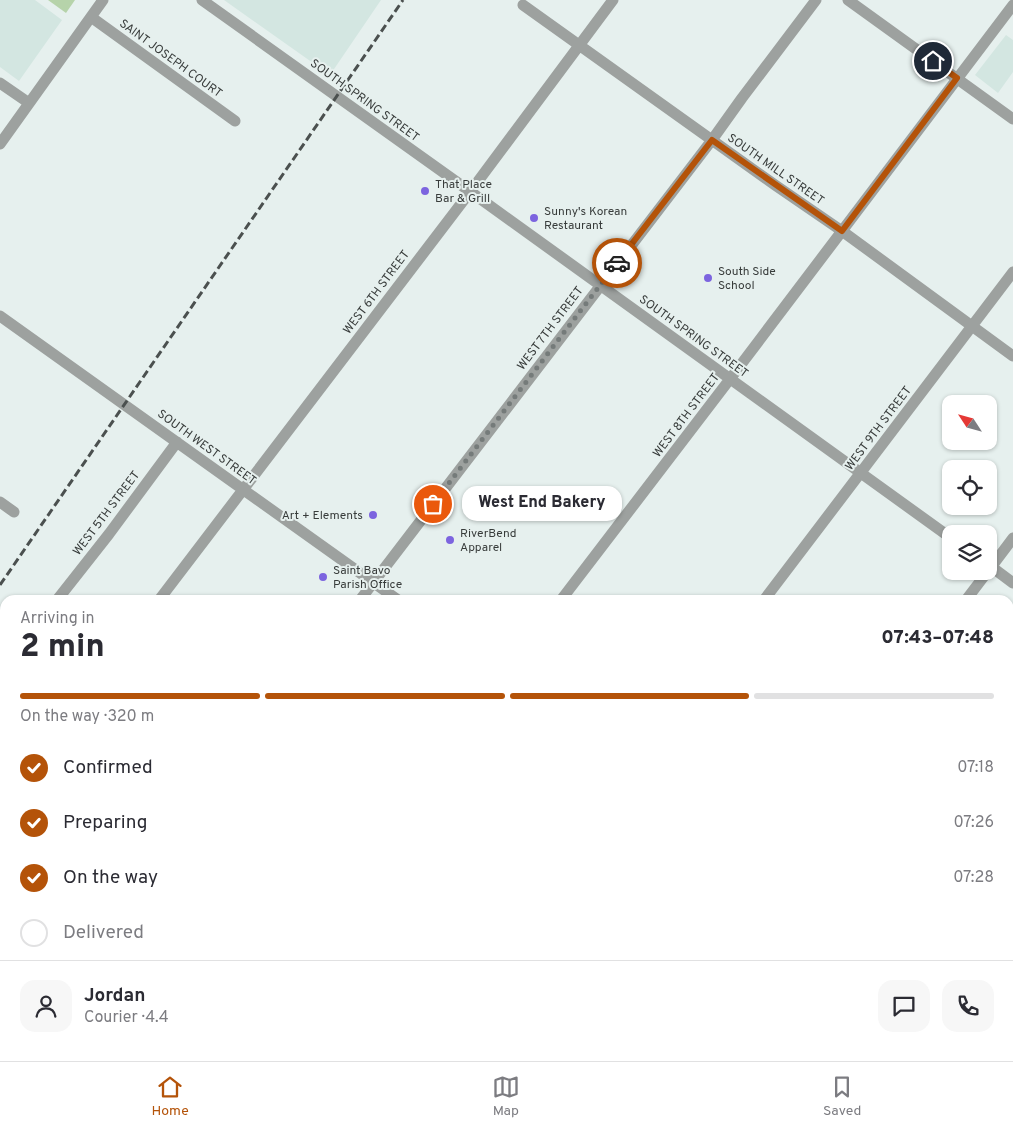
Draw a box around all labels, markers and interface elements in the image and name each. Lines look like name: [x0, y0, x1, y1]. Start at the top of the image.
street label: SAINT JOSEPH COURT: [116, 16, 225, 102]
pin: [912, 40, 954, 82]
icon: home: [919, 47, 947, 75]
street label: SOUTH SPRING STREET: [307, 56, 422, 146]
street label: SOUTH MILL STREET: [724, 130, 827, 209]
place label: That Place Bar & Grill: [435, 177, 492, 207]
marker: That Place Bar & Grill: [419, 185, 431, 197]
place label: Sunny's Korean Restaurant: [544, 204, 627, 234]
marker: Sunny's Korean Restaurant: [528, 212, 540, 224]
courier: [592, 238, 642, 288]
street label: WEST 6TH STREET: [340, 247, 414, 338]
icon: car: [603, 249, 631, 277]
place label: South Side School: [718, 264, 776, 294]
marker: South Side School: [702, 272, 714, 284]
street label: WEST 7TH STREET: [514, 284, 588, 374]
street label: SOUTH SPRING STREET: [636, 292, 751, 382]
street label: WEST 8TH STREET: [650, 370, 724, 461]
street label: WEST 9TH STREET: [842, 383, 916, 474]
north arrow: [942, 395, 998, 450]
map controls: [942, 395, 997, 580]
street label: SOUTH WEST STREET: [154, 406, 259, 489]
button: locate: [942, 460, 997, 515]
street label: WEST 5TH STREET: [70, 468, 144, 559]
pin: [412, 483, 454, 525]
callout: West End Bakery: [463, 486, 623, 522]
icon: bag: [419, 490, 447, 518]
text: West End Bakery: [478, 493, 606, 513]
place label: Art + Elements: [282, 508, 363, 524]
marker: Art + Elements: [367, 509, 379, 521]
button: layers: [942, 525, 997, 580]
place label: RiverBend Apparel: [460, 526, 517, 556]
marker: RiverBend Apparel: [444, 534, 456, 546]
place label: Saint Bavo Parish Office: [333, 563, 402, 593]
marker: Saint Bavo Parish Office: [317, 571, 329, 583]
text: Arriving in: [20, 609, 95, 629]
text: 07:43–07:48: [881, 626, 994, 650]
text: 2 min: [20, 628, 105, 668]
text: On the way · 320 m: [20, 707, 154, 727]
icon: check: [20, 754, 48, 782]
text: Confirmed: [63, 756, 153, 780]
text: 07:18: [957, 758, 994, 778]
icon: check: [20, 809, 48, 837]
text: Preparing: [63, 811, 147, 835]
text: 07:26: [954, 813, 994, 833]
icon: check: [20, 864, 48, 892]
text: On the way: [63, 866, 158, 890]
text: 07:28: [953, 868, 994, 888]
text: Delivered: [63, 921, 144, 945]
button: person: [20, 980, 72, 1032]
button: chat: [878, 980, 930, 1032]
button: phone: [942, 980, 994, 1032]
text: Jordan: [84, 984, 146, 1008]
text: Courier · 4.4: [84, 1008, 169, 1028]
tab: Home: [152, 1073, 189, 1120]
tab: Map: [492, 1073, 520, 1120]
tab: Saved: [823, 1073, 861, 1120]

